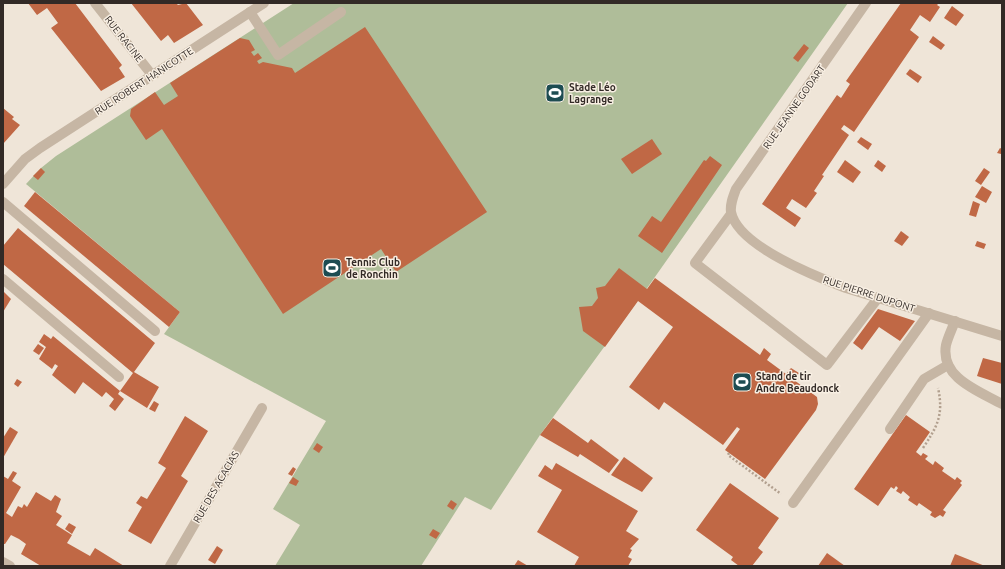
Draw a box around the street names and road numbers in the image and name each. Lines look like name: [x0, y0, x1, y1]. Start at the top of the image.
street label: RUE RACINE: [103, 14, 146, 64]
street label: RUE ROBERT HANICOTTE: [93, 45, 195, 117]
street label: RUE JEANNE GODART: [761, 63, 827, 151]
street label: RUE PIERRE DUPONT: [822, 274, 917, 314]
street label: RUE DES ACACIAS: [191, 449, 241, 525]

